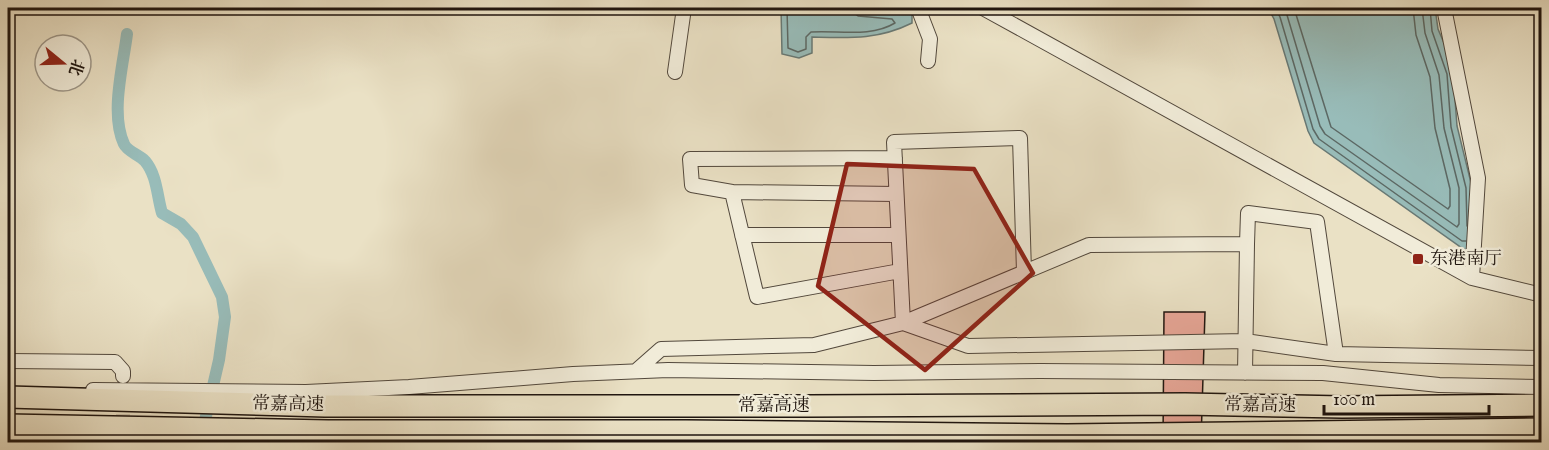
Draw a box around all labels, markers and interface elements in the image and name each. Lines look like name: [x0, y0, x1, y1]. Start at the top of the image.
north arrow: [33, 33, 93, 93]
text: 北: [63, 56, 87, 78]
place label: 东港南厅: [1430, 248, 1502, 271]
marker: 东港南厅: [1411, 252, 1425, 266]
scale bar: [1324, 378, 1489, 416]
text: 100 m: [1333, 389, 1375, 412]
street label: 常嘉高速: [252, 393, 324, 417]
street label: 常嘉高速: [1224, 394, 1296, 418]
street label: 常嘉高速: [738, 395, 810, 418]

